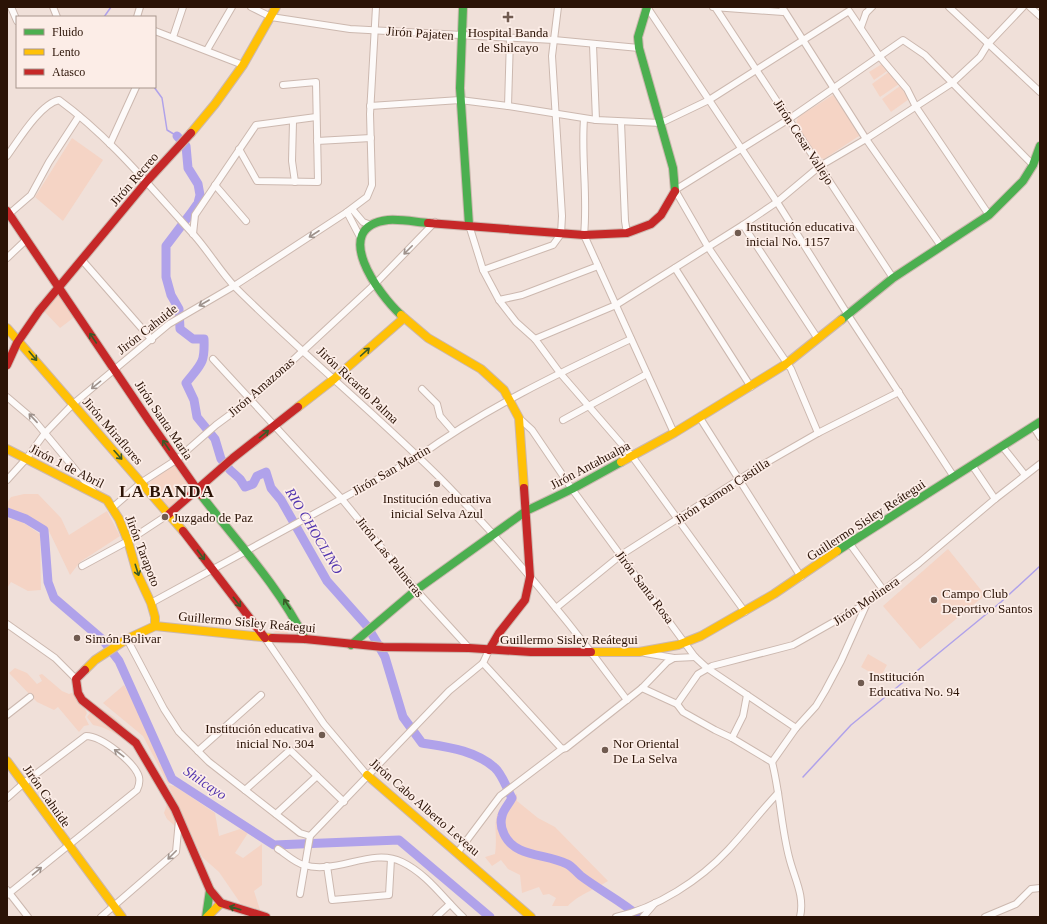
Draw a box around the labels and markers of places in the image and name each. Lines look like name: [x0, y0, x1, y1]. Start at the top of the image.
marker: Hospital Banda de Shilcayo: [502, 11, 514, 23]
place label: Hospital Banda de Shilcayo: [468, 25, 548, 55]
place label: Institución educativa inicial No. 1157: [746, 219, 855, 249]
marker: Institución educativa inicial No. 1157: [733, 228, 743, 238]
marker: Institución educativa inicial Selva Azul: [432, 479, 442, 489]
place label: Institución educativa inicial Selva Azul: [383, 491, 492, 521]
place label: Juzgado de Paz: [173, 510, 253, 525]
marker: Juzgado de Paz: [160, 512, 170, 522]
place label: Campo Club Deportivo Santos: [942, 586, 1033, 616]
marker: Campo Club Deportivo Santos: [929, 595, 939, 605]
place label: Simón Bolivar: [85, 631, 162, 646]
marker: Simón Bolivar: [72, 633, 82, 643]
place label: Institución Educativa No. 94: [869, 669, 960, 699]
marker: Institución Educativa No. 94: [856, 678, 866, 688]
place label: Institución educativa inicial No. 304: [205, 721, 314, 751]
marker: Institución educativa inicial No. 304: [317, 730, 327, 740]
place label: Nor Oriental De La Selva: [613, 736, 679, 766]
marker: Nor Oriental De La Selva: [600, 745, 610, 755]

